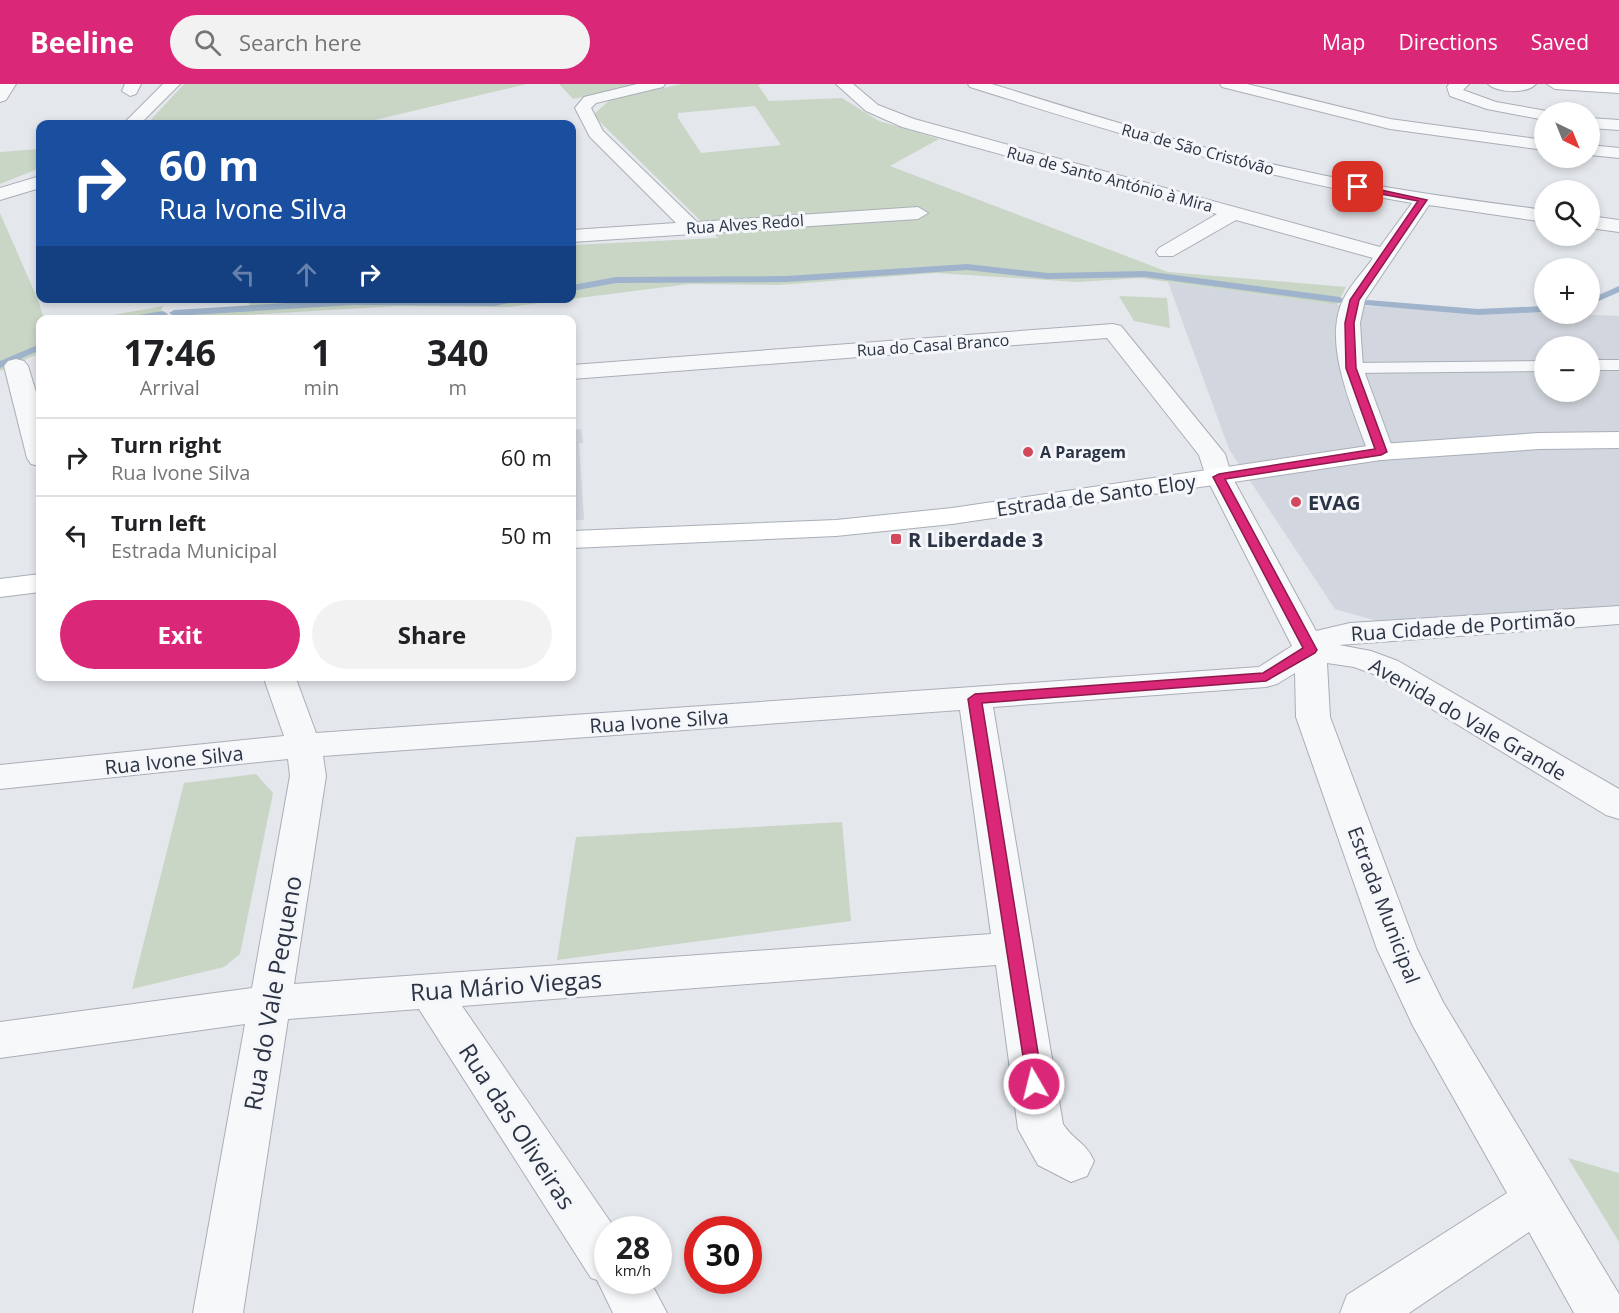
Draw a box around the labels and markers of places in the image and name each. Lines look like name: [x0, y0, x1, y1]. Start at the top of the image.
pin: [1332, 161, 1383, 212]
place label: A Paragem: [1040, 441, 1126, 463]
marker: A Paragem: [1021, 445, 1035, 459]
place label: EVAG: [1308, 489, 1360, 516]
marker: EVAG: [1289, 495, 1303, 509]
place label: R Liberdade 3: [908, 526, 1043, 553]
marker: R Liberdade 3: [889, 532, 903, 546]

